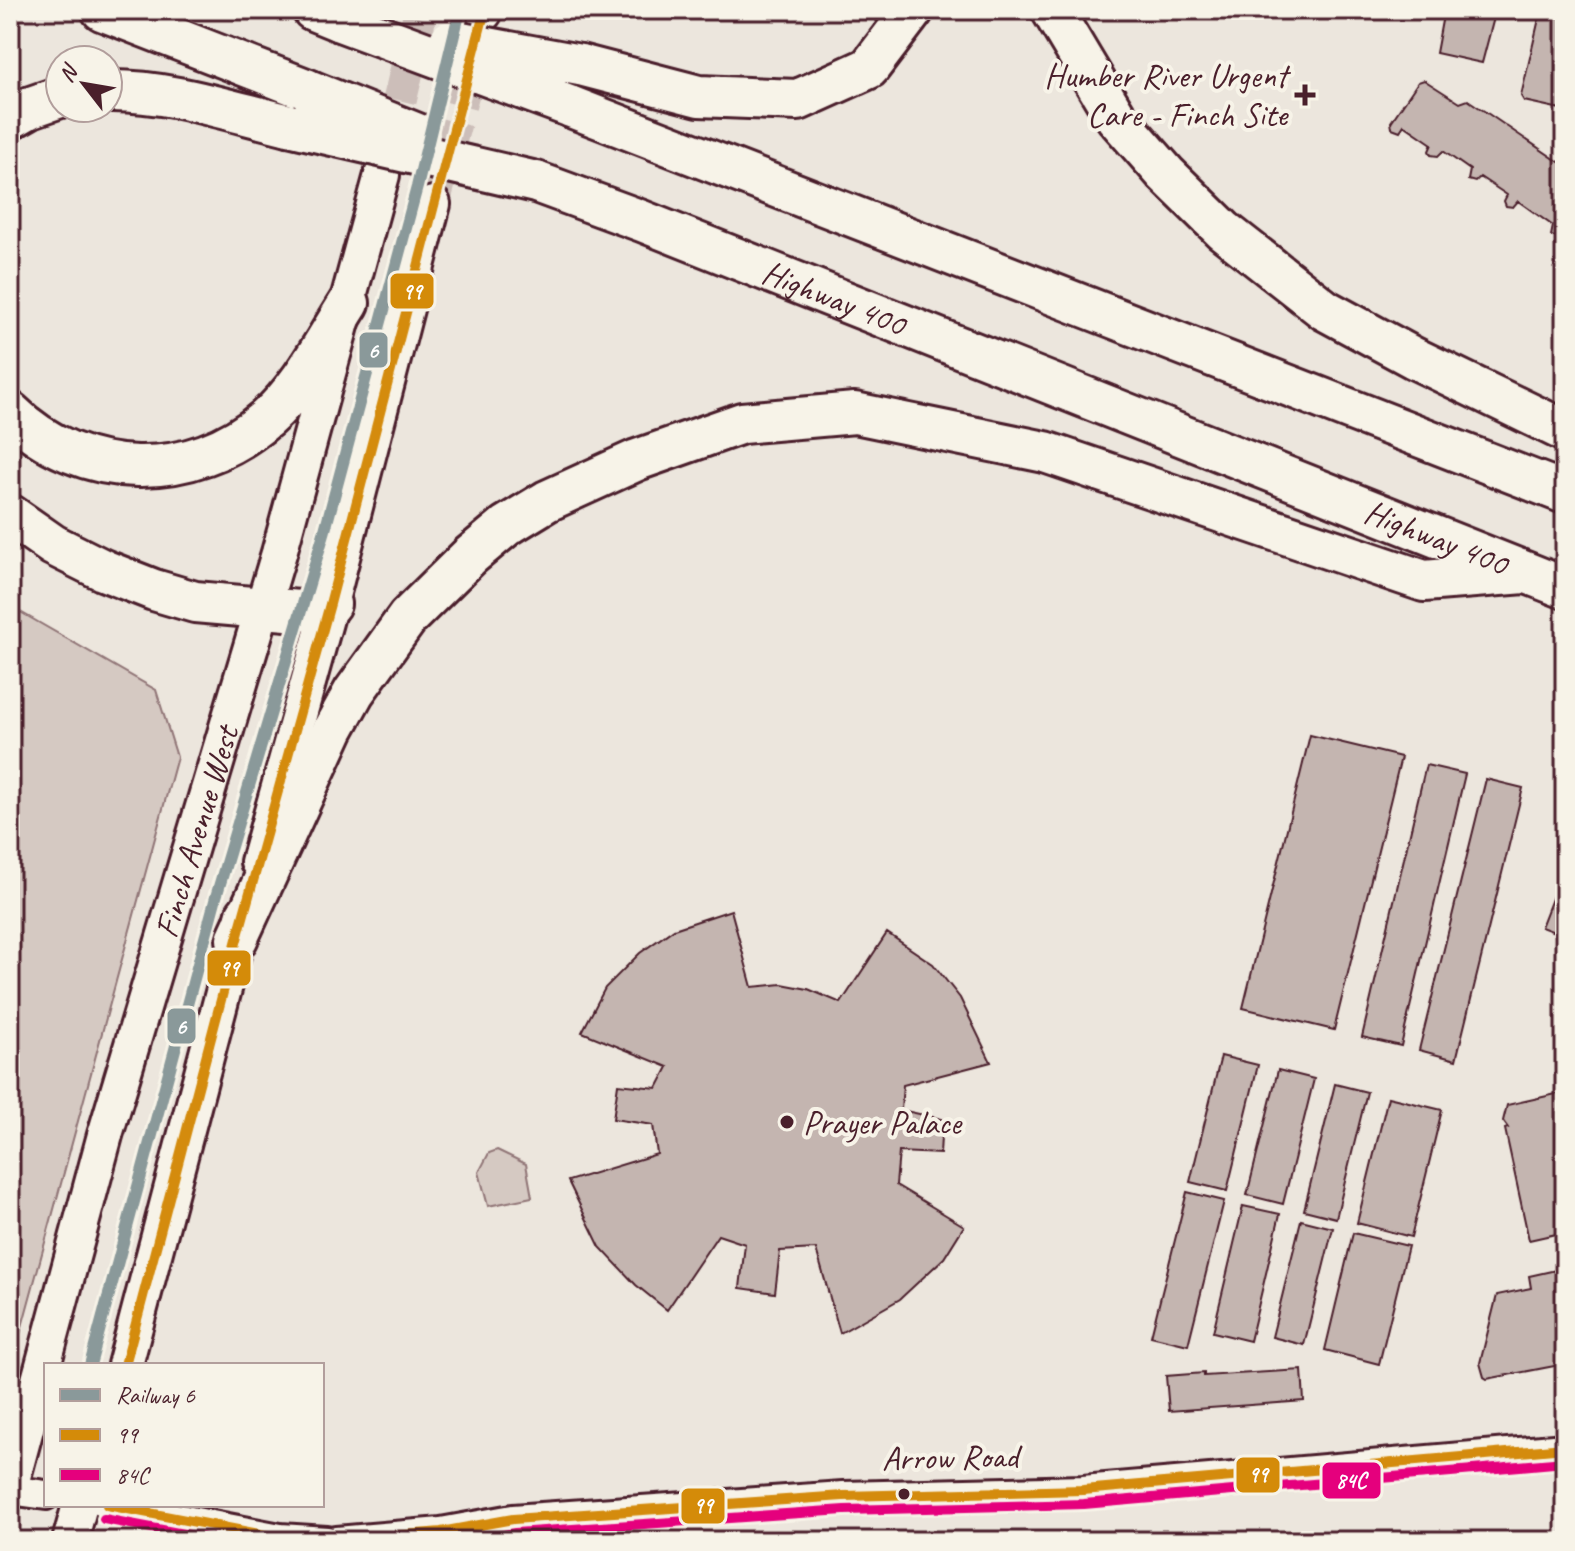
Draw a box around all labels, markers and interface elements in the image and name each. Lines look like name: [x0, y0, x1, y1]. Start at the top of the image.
north arrow: [44, 44, 124, 124]
place label: Humber River Urgent Care - Finch Site: [1044, 54, 1292, 136]
text: N: [52, 58, 85, 87]
marker: Humber River Urgent Care - Finch Site: [1294, 84, 1316, 106]
street label: Highway 400: [757, 250, 915, 346]
line badge: 99: [389, 272, 435, 310]
text: 99: [402, 278, 424, 306]
line badge: 6: [358, 331, 389, 369]
text: 6: [368, 337, 380, 365]
street label: Highway 400: [1359, 489, 1517, 586]
street label: Finch Avenue West: [144, 718, 249, 943]
line badge: 99: [206, 949, 252, 987]
text: 99: [219, 955, 241, 983]
line badge: 6: [166, 1007, 197, 1045]
text: 6: [176, 1013, 188, 1041]
place label: Prayer Palace: [803, 1101, 963, 1144]
marker: Prayer Palace: [778, 1113, 796, 1131]
legend: [44, 1363, 324, 1507]
text: Railway 6: [116, 1380, 196, 1410]
text: 99: [116, 1420, 140, 1450]
street label: Arrow Road: [882, 1434, 1023, 1480]
line badge: 99: [1235, 1456, 1281, 1494]
text: 84C: [116, 1460, 152, 1490]
text: 99: [1248, 1461, 1270, 1489]
line badge: 84C: [1321, 1461, 1382, 1500]
text: 84C: [1336, 1467, 1370, 1495]
unlabelled marker: [896, 1486, 912, 1502]
line badge: 99: [680, 1487, 726, 1525]
text: 99: [693, 1492, 715, 1520]

